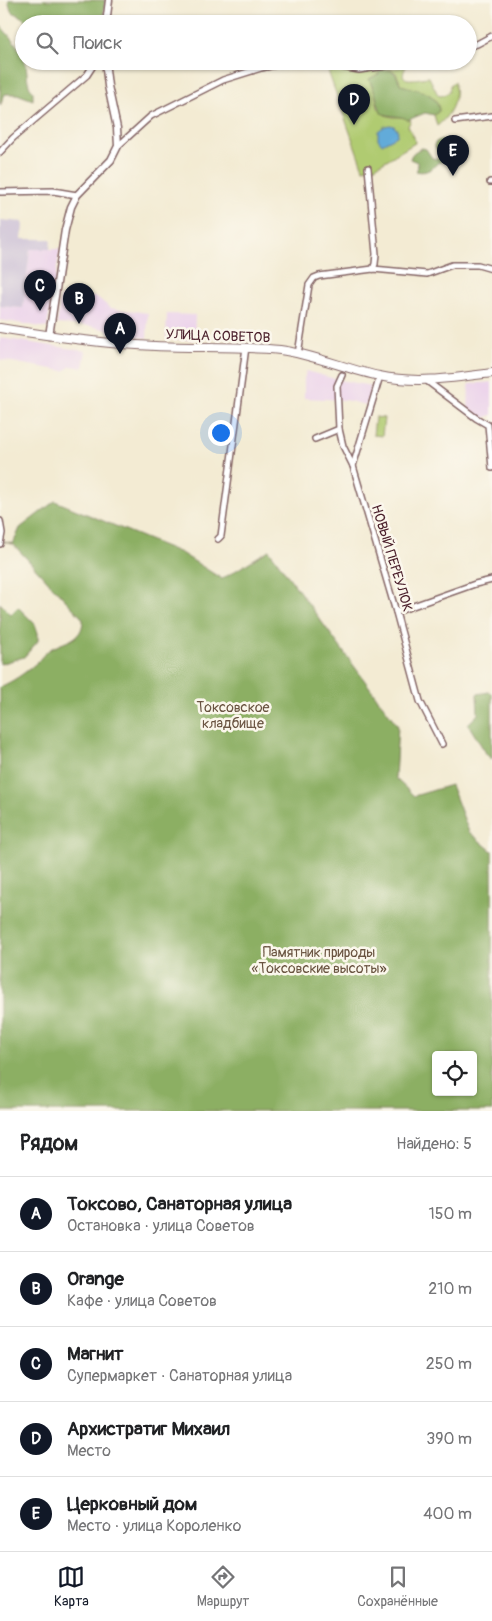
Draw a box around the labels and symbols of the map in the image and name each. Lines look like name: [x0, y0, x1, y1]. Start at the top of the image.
pin: D: [338, 84, 370, 125]
pin: E: [437, 135, 469, 176]
pin: C: [24, 270, 56, 311]
pin: B: [63, 283, 95, 324]
pin: A: [104, 313, 136, 354]
street label: УЛИЦА СОВЕТОВ: [165, 326, 271, 346]
your location: [208, 420, 234, 446]
street label: НОВЫЙ ПЕРЕУЛОК: [368, 503, 416, 613]
park label: Токсовское кладбище: [197, 699, 269, 732]
park label: Памятник природы «Токсовские высоты»: [251, 944, 387, 977]

